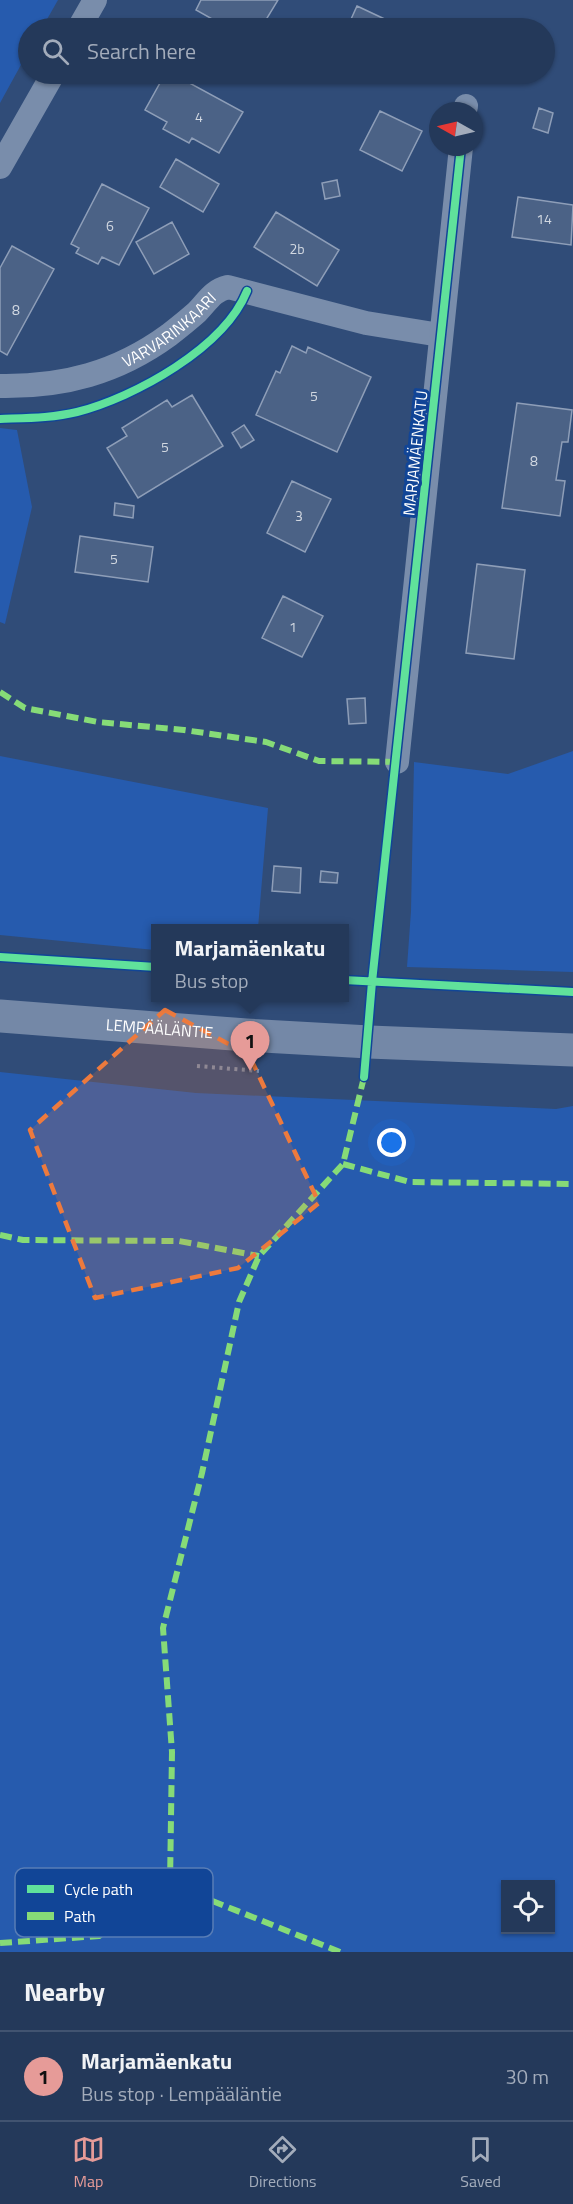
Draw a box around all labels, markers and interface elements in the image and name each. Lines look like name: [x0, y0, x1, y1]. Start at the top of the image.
search box: [18, 18, 555, 84]
text: Search here: [87, 34, 196, 68]
icon: search: [39, 35, 72, 68]
north arrow: [429, 102, 483, 156]
house number: 4: [195, 106, 203, 127]
house number: 14: [536, 208, 552, 229]
house number: 6: [106, 215, 114, 236]
house number: 2b: [289, 238, 305, 259]
street label: VARVARINKAARI: [118, 286, 221, 373]
house number: 8: [12, 299, 20, 320]
house number: 5: [310, 385, 318, 406]
street label: MARJAMÄENKATU: [396, 389, 434, 517]
house number: 5: [161, 436, 169, 457]
house number: 8: [530, 450, 538, 471]
house number: 3: [295, 505, 303, 526]
house number: 5: [110, 548, 118, 569]
house number: 1: [289, 616, 297, 637]
popup: [151, 924, 349, 1002]
text: Marjamäenkatu: [174, 931, 326, 965]
text: Bus stop: [174, 965, 249, 996]
street label: LEMPÄÄLÄNTIE: [105, 1012, 214, 1044]
pin: 1: [230, 1022, 270, 1071]
your location: [377, 1128, 406, 1157]
legend: [15, 1868, 213, 1937]
text: Cycle path: [64, 1877, 133, 1901]
map controls: [501, 1880, 555, 1934]
button: locate: [501, 1880, 555, 1934]
text: Path: [64, 1904, 96, 1928]
text: Nearby: [24, 1972, 105, 2011]
text: Marjamäenkatu: [81, 2044, 232, 2078]
text: 1: [38, 2061, 49, 2092]
text: 30 m: [505, 2061, 549, 2092]
text: Bus stop · Lempääläntie: [81, 2078, 282, 2109]
tab: Map: [72, 2133, 105, 2193]
tab: Directions: [249, 2133, 317, 2193]
tab: Saved: [460, 2133, 501, 2193]

